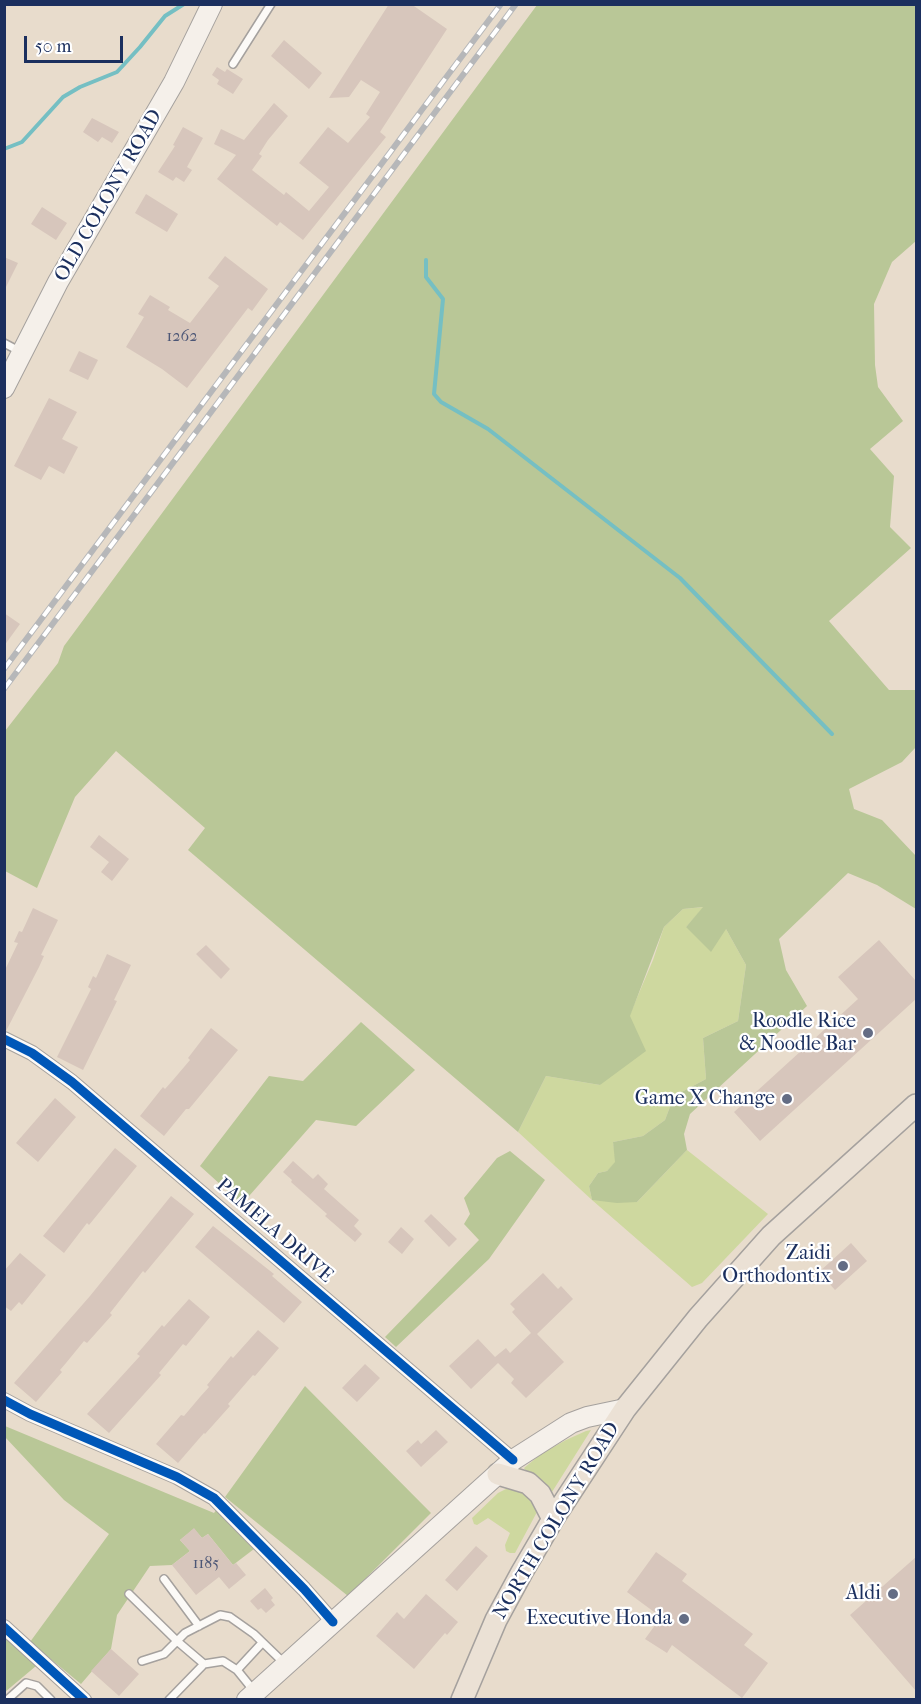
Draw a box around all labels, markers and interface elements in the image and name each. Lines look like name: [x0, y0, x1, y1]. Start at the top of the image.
scale bar: [27, 24, 126, 62]
text: 50 m: [35, 36, 71, 57]
street label: OLD COLONY ROAD: [50, 106, 168, 286]
house number: 1262: [167, 327, 197, 347]
place label: Roodle Rice & Noodle Bar: [739, 1010, 856, 1057]
marker: Roodle Rice & Noodle Bar: [861, 1026, 875, 1040]
place label: Game X Change: [635, 1087, 775, 1111]
marker: Game X Change: [780, 1092, 794, 1106]
street label: PAMELA DRIVE: [211, 1174, 337, 1288]
place label: Zaidi Orthodontix: [722, 1242, 831, 1289]
marker: Zaidi Orthodontix: [836, 1259, 850, 1273]
street label: NORTH COLONY ROAD: [489, 1418, 625, 1624]
house number: 1185: [193, 1554, 219, 1574]
place label: Aldi: [846, 1582, 881, 1606]
marker: Aldi: [886, 1587, 900, 1601]
place label: Executive Honda: [526, 1607, 672, 1631]
marker: Executive Honda: [677, 1612, 691, 1626]

